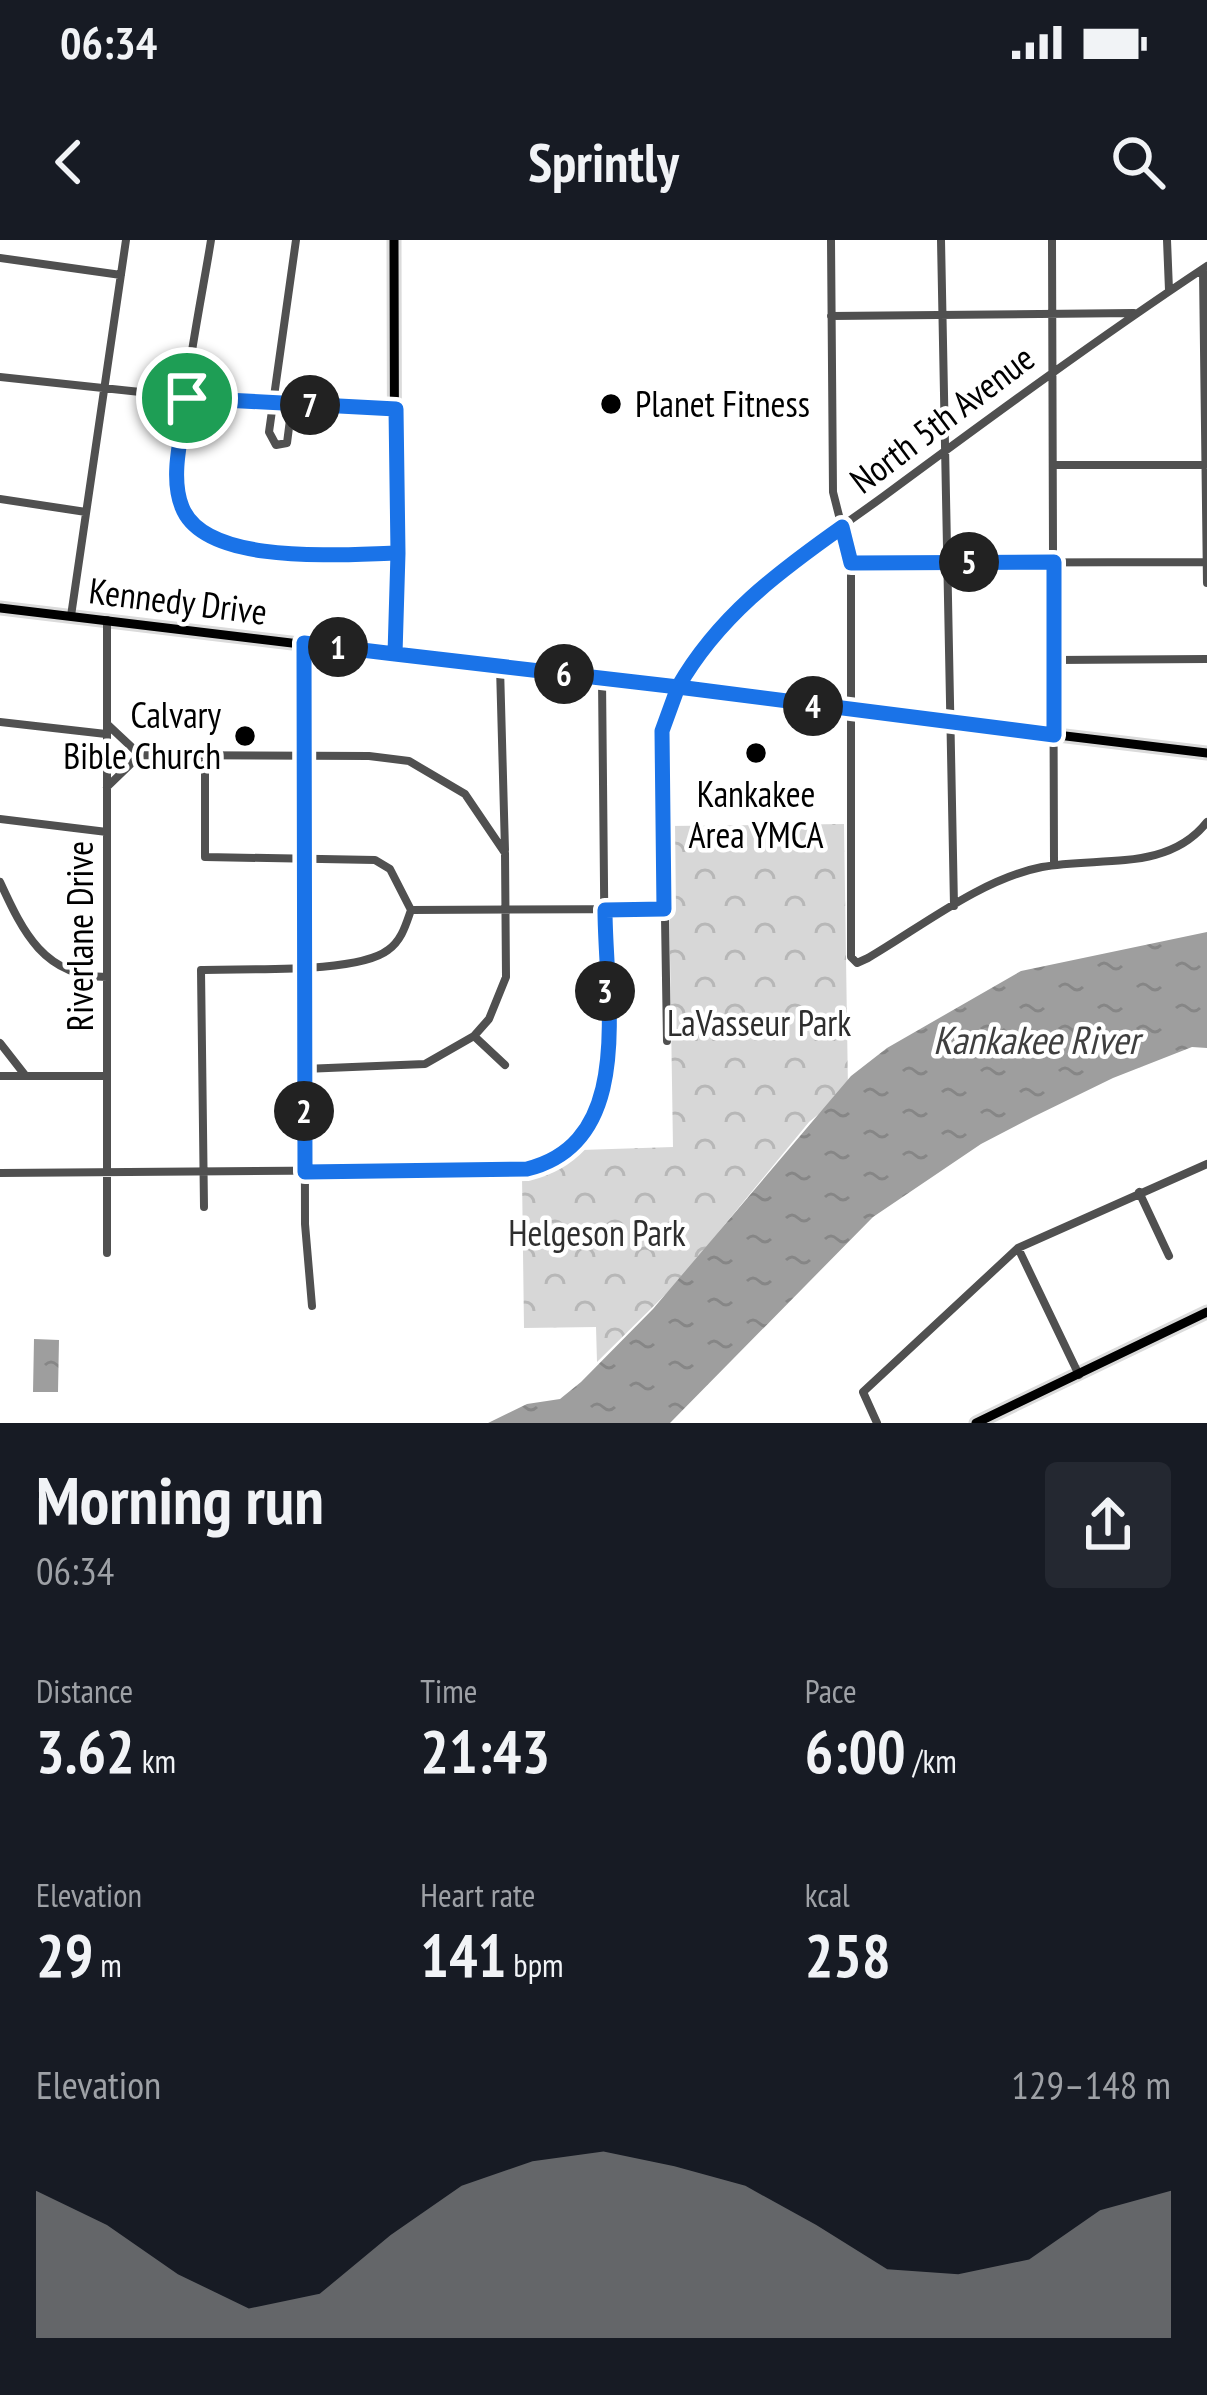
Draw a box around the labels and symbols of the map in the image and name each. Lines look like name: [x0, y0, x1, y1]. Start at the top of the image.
street label: North 5th Avenue: [840, 334, 1043, 503]
pin: [136, 347, 238, 449]
pin: 7: [280, 375, 340, 435]
place label: Planet Fitness: [635, 380, 810, 427]
marker: Planet Fitness: [598, 391, 624, 417]
pin: 5: [939, 532, 999, 592]
street label: Kennedy Drive: [86, 566, 270, 635]
pin: 1: [308, 617, 368, 677]
pin: 6: [534, 644, 594, 704]
pin: 4: [783, 676, 843, 736]
place label: Calvary Bible Church: [63, 691, 221, 779]
marker: Calvary Bible Church: [232, 723, 258, 749]
marker: Kankakee Area YMCA: [743, 740, 769, 766]
place label: Kankakee Area YMCA: [689, 770, 823, 858]
street label: Riverlane Drive: [56, 841, 103, 1031]
pin: 3: [575, 961, 635, 1021]
park label: LaVasseur Park: [667, 999, 851, 1046]
water label: Kankakee River: [933, 1014, 1144, 1065]
pin: 2: [274, 1081, 334, 1141]
park label: Helgeson Park: [508, 1209, 686, 1256]

